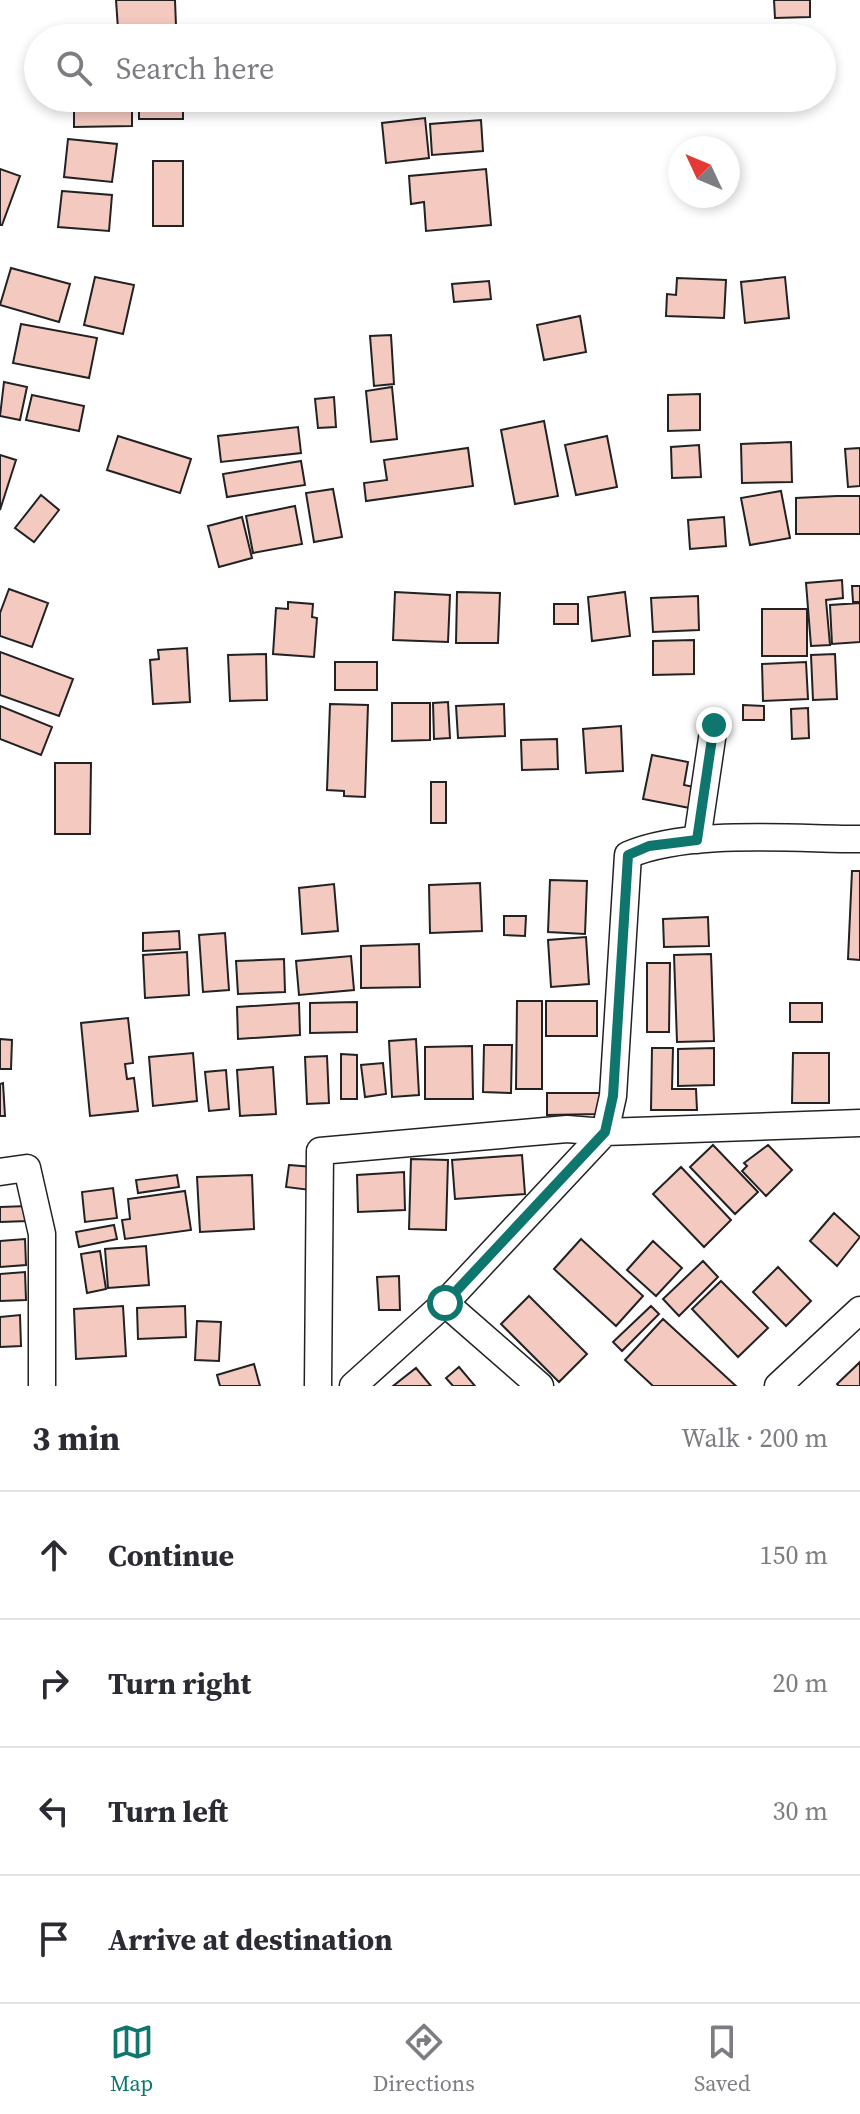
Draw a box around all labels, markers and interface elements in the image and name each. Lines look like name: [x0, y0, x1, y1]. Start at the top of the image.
search box: [24, 24, 836, 112]
icon: search: [52, 46, 96, 90]
text: Search here: [116, 48, 274, 89]
north arrow: [668, 136, 740, 208]
route end: [696, 707, 732, 743]
route start: [427, 1285, 463, 1321]
text: 3 min: [32, 1415, 120, 1461]
text: Walk · 200 m: [681, 1420, 828, 1456]
icon: ahead: [32, 1533, 76, 1577]
text: Continue: [108, 1535, 234, 1576]
text: 150 m: [760, 1537, 828, 1573]
icon: right: [32, 1661, 76, 1705]
text: Turn right: [108, 1663, 251, 1704]
text: 20 m: [773, 1665, 828, 1701]
icon: left: [32, 1789, 76, 1833]
text: Turn left: [108, 1791, 228, 1832]
text: 30 m: [773, 1793, 828, 1829]
icon: arrive: [32, 1917, 76, 1961]
text: Arrive at destination: [108, 1919, 393, 1960]
tab: Map: [110, 2020, 154, 2098]
tab: Directions: [373, 2020, 475, 2098]
tab: Saved: [694, 2020, 750, 2098]

